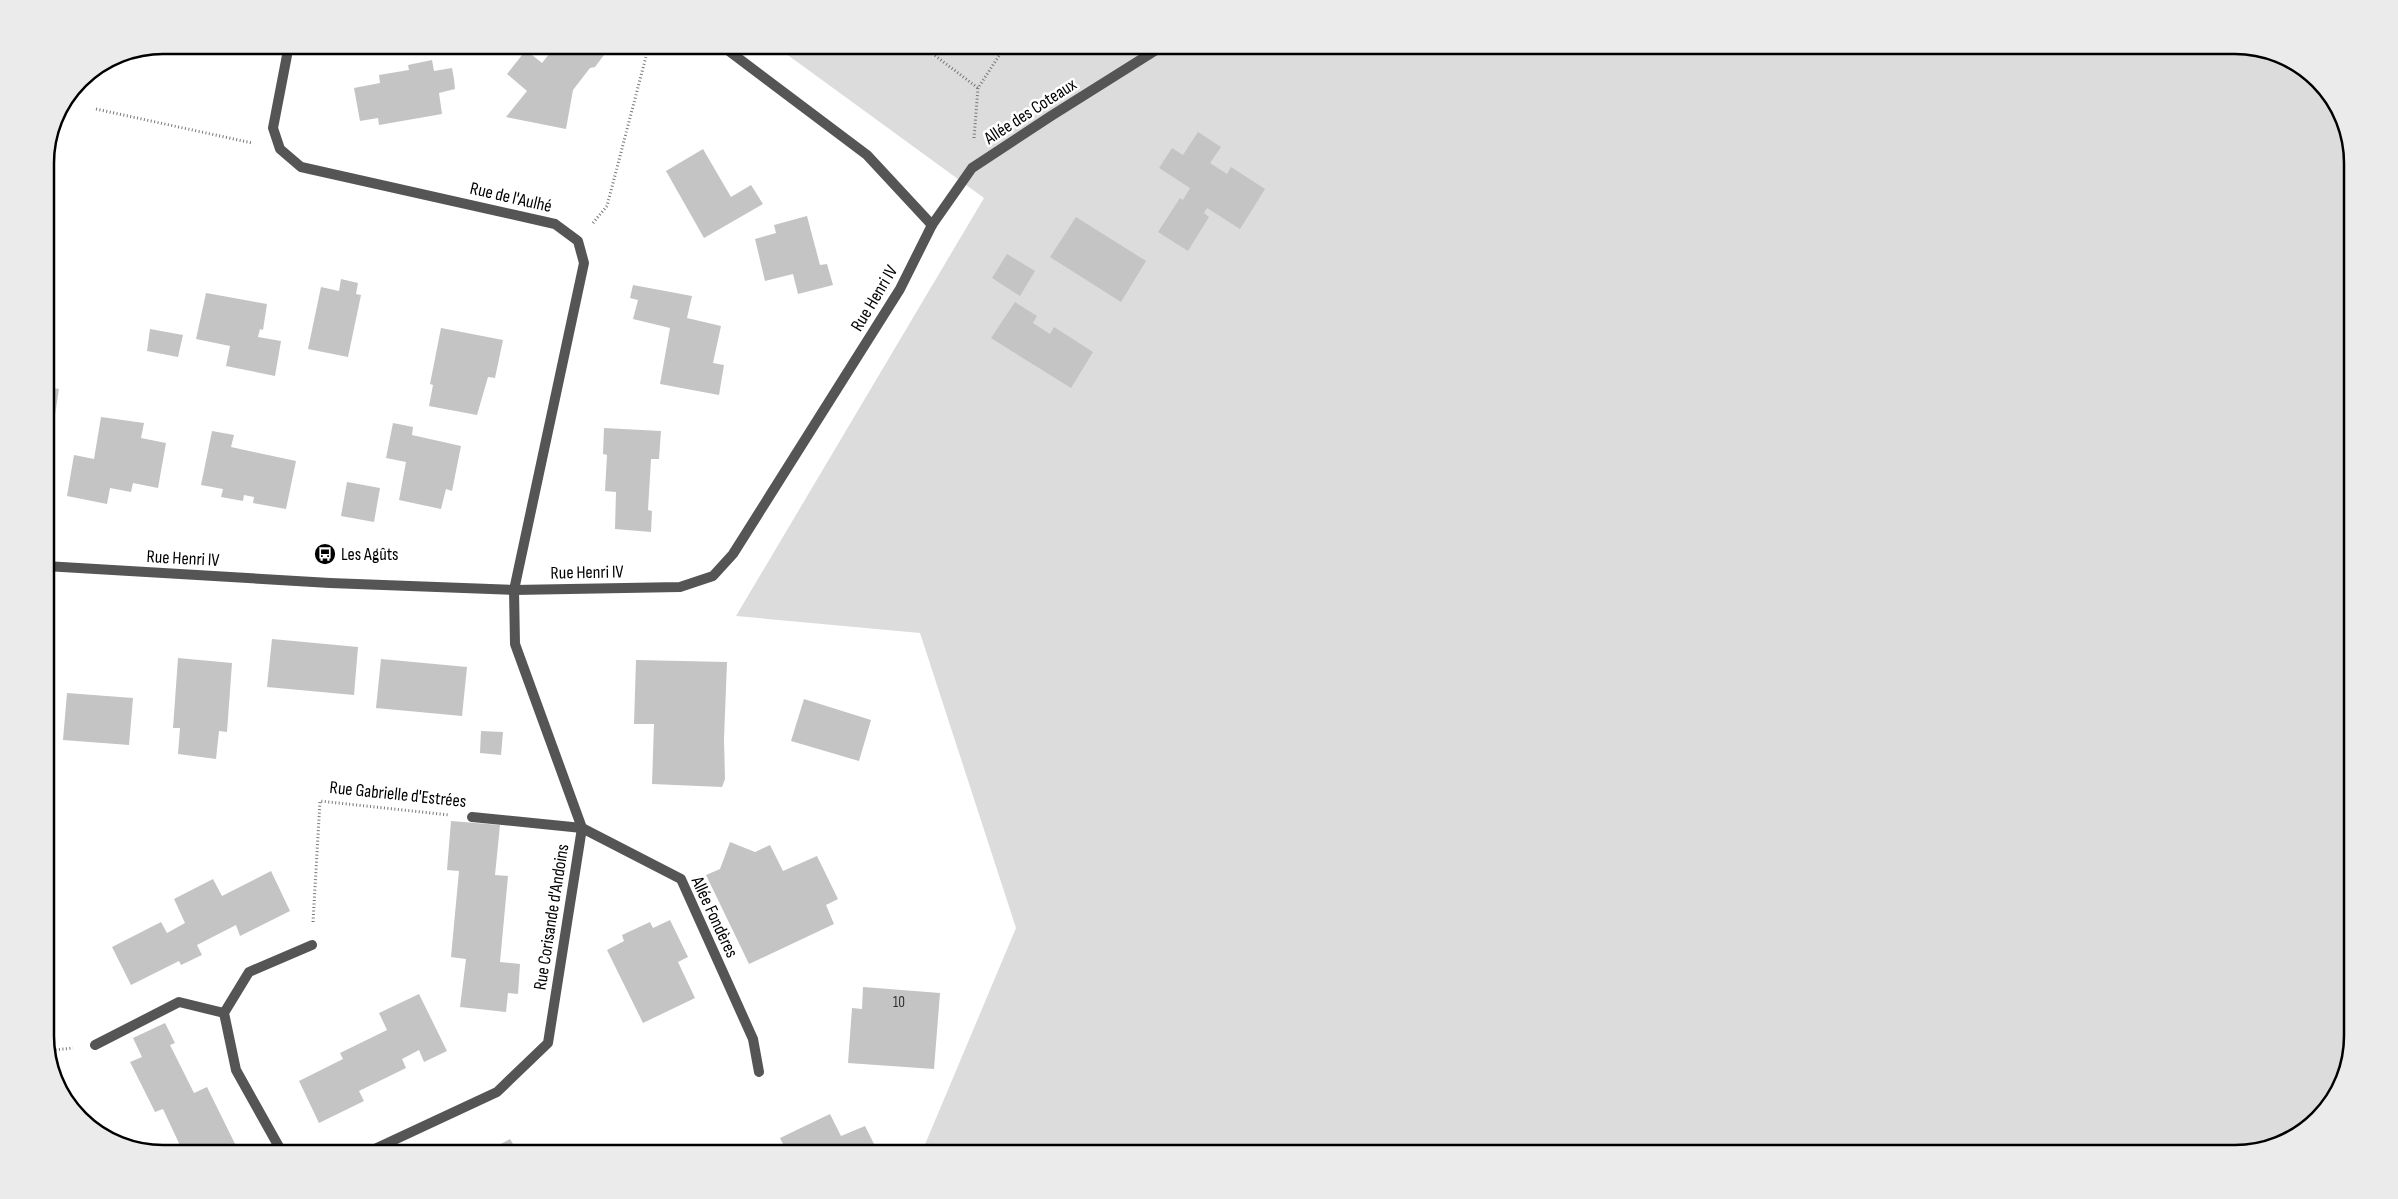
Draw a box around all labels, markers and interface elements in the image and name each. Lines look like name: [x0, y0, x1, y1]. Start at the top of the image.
street label: Allée des Coteaux: [979, 74, 1081, 150]
street label: Rue de l'Aulhé: [468, 178, 554, 217]
street label: Rue Henri IV: [847, 262, 902, 335]
bus stop icon: Les Agûts: [313, 542, 337, 566]
place label: Les Agûts: [341, 544, 399, 565]
street label: Rue Henri IV: [146, 546, 220, 571]
street label: Rue Henri IV: [550, 561, 624, 584]
street label: Rue Gabrielle d'Estrées: [329, 777, 467, 812]
street label: Rue Corisande d'Andoins: [530, 842, 573, 992]
street label: Allée Fondères: [686, 872, 742, 961]
house number: 10: [893, 993, 905, 1012]

